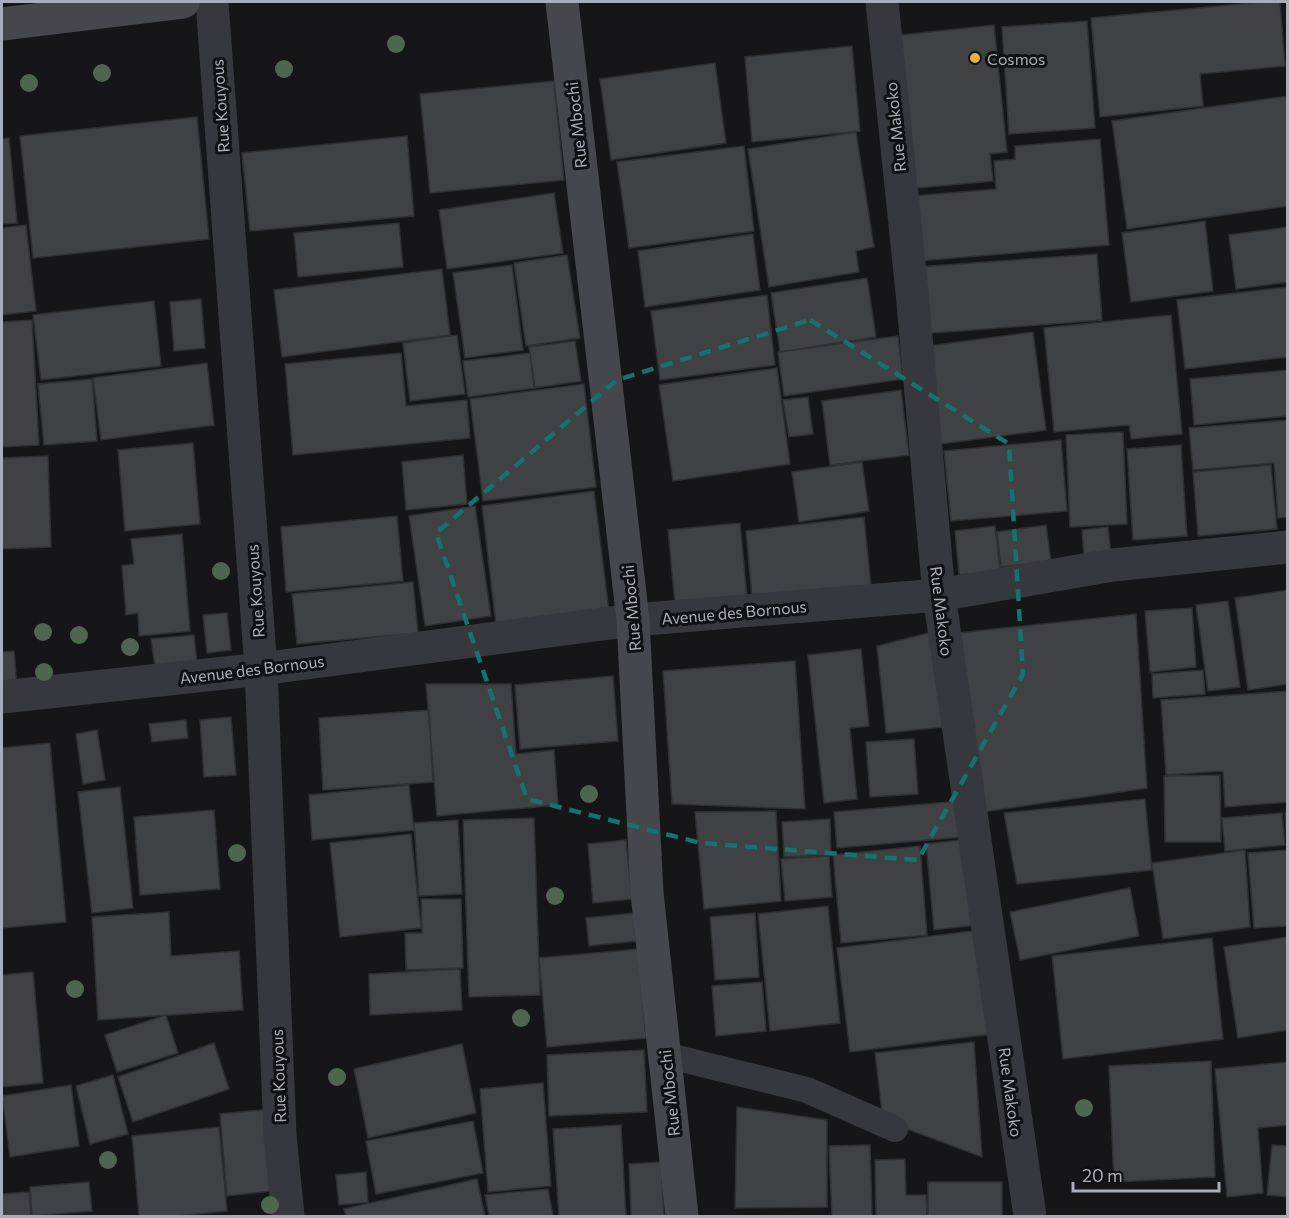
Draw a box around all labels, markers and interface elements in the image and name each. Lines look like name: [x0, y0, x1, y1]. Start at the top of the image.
place label: Cosmos: [987, 49, 1045, 68]
marker: Cosmos: [968, 51, 982, 65]
street label: Rue Kouyous: [207, 59, 233, 153]
street label: Rue Mbochi: [562, 81, 590, 169]
street label: Rue Makoko: [881, 81, 909, 173]
street label: Rue Kouyous: [242, 544, 268, 638]
street label: Rue Mbochi: [618, 564, 644, 652]
street label: Rue Makoko: [927, 565, 957, 657]
street label: Avenue des Bornous: [661, 596, 807, 628]
street label: Avenue des Bornous: [179, 651, 325, 687]
street label: Rue Kouyous: [267, 1029, 289, 1123]
street label: Rue Makoko: [995, 1046, 1027, 1138]
street label: Rue Mbochi: [655, 1049, 683, 1137]
scale bar: [1073, 1155, 1218, 1193]
text: 20 m: [1082, 1164, 1123, 1186]

